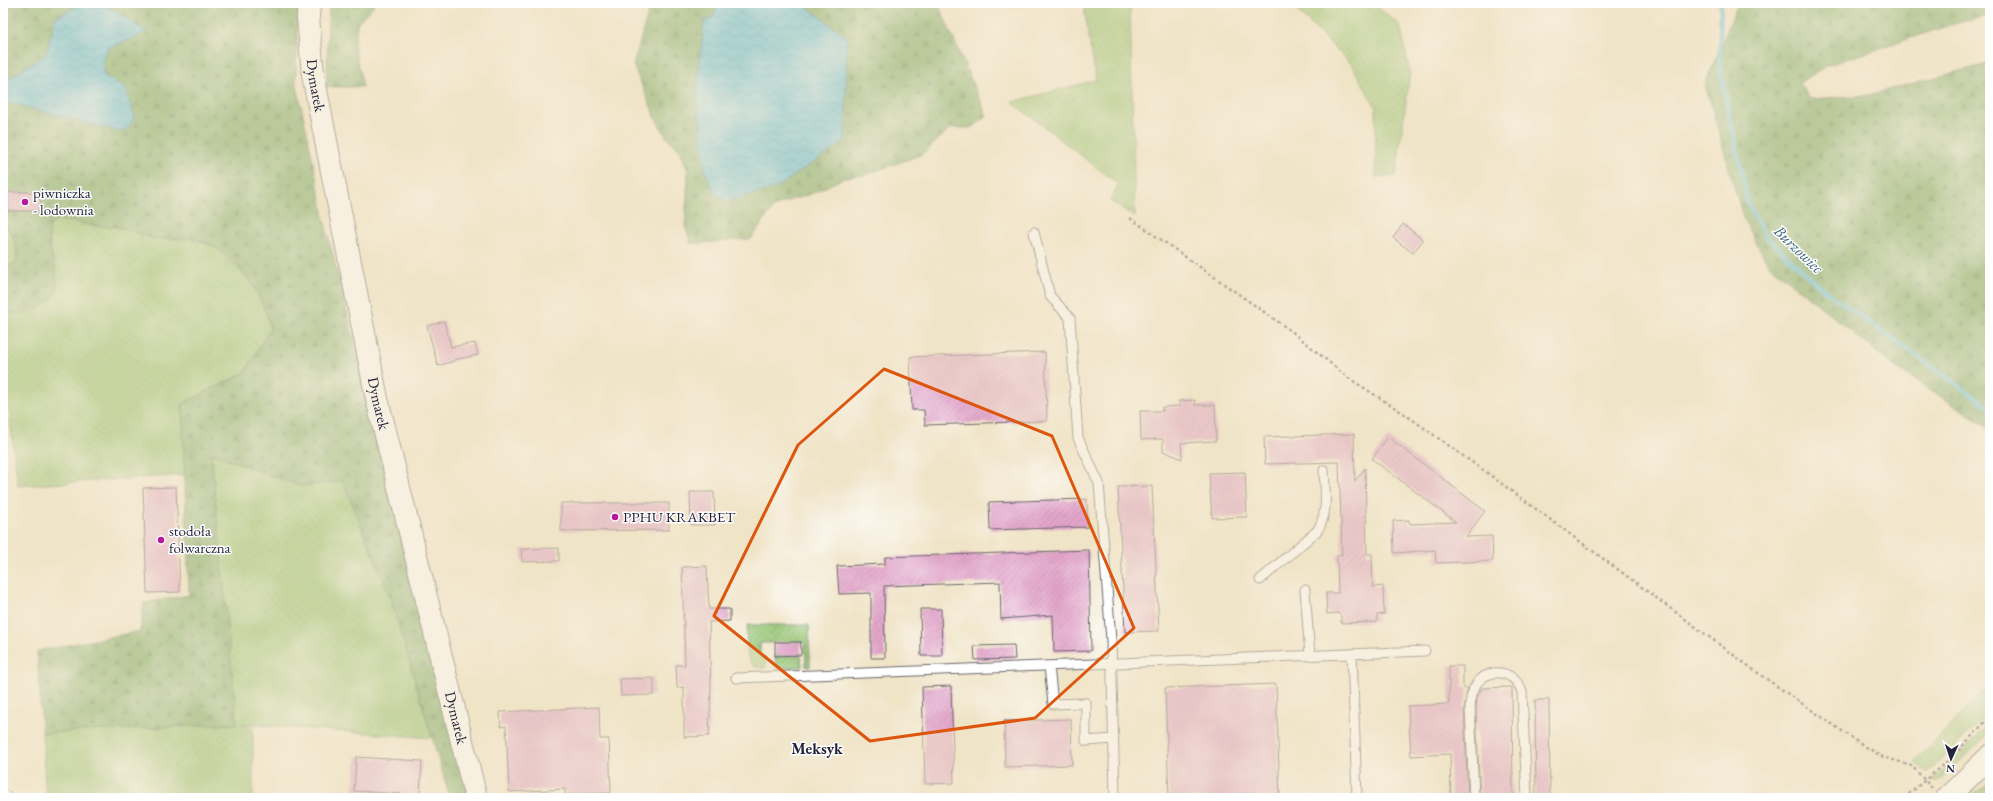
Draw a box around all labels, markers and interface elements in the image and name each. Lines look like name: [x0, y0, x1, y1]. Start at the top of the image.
street label: Dymarek: [303, 58, 330, 114]
place label: piwniczka - lodownia: [33, 183, 94, 219]
marker: piwniczka - lodownia: [20, 197, 30, 207]
water label: Burzowiec: [1769, 220, 1828, 279]
street label: Dymarek: [364, 375, 394, 432]
place label: PPHU KRAKBET: [623, 507, 736, 526]
marker: PPHU KRAKBET: [610, 512, 620, 522]
place label: stodoła folwarczna: [169, 521, 231, 557]
marker: stodoła folwarczna: [156, 535, 166, 545]
street label: Dymarek: [441, 689, 472, 747]
district label: Meksyk: [791, 738, 843, 759]
north arrow: [1931, 739, 1971, 779]
text: N: [1946, 762, 1955, 776]

